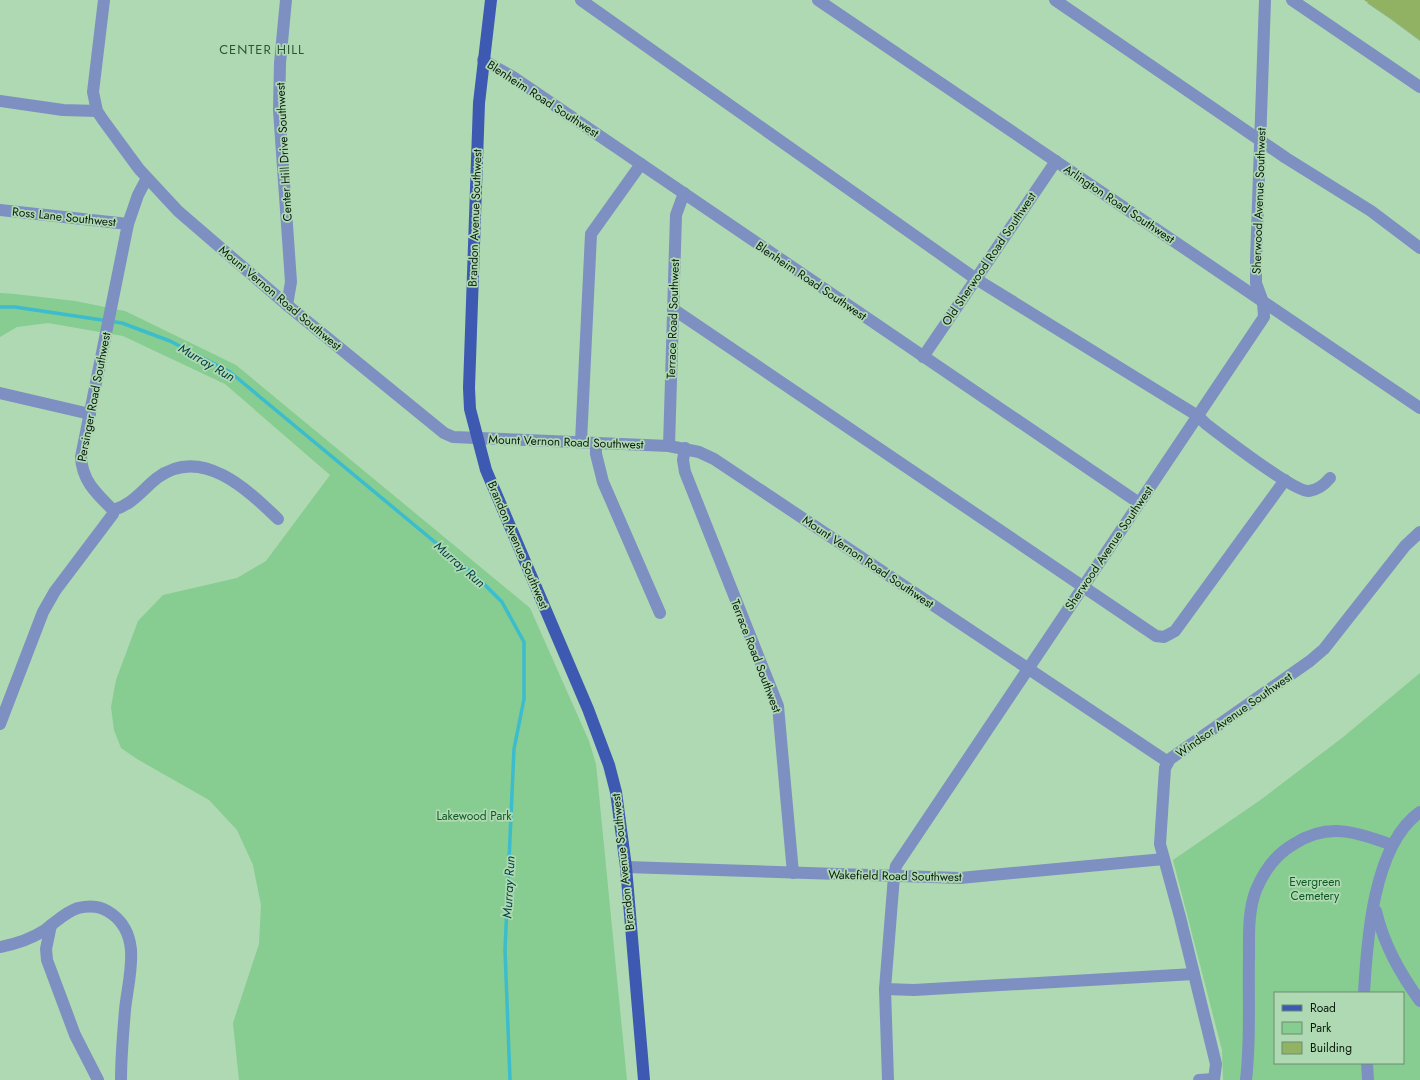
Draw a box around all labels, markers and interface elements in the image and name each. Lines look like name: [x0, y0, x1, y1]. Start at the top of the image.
district label: CENTER HILL: [219, 40, 305, 59]
street label: Blenheim Road Southwest: [483, 56, 603, 142]
street label: Center Hill Drive Southwest: [271, 82, 297, 222]
street label: Sherwood Avenue Southwest: [1247, 127, 1271, 275]
street label: Brandon Avenue Southwest: [464, 149, 486, 287]
street label: Arlington Road Southwest: [1060, 160, 1178, 248]
street label: Old Sherwood Road Southwest: [937, 189, 1041, 329]
street label: Ross Lane Southwest: [11, 203, 117, 231]
street label: Blenheim Road Southwest: [752, 237, 870, 325]
street label: Mount Vernon Road Southwest: [215, 241, 345, 355]
street label: Terrace Road Southwest: [662, 259, 684, 379]
street label: Persinger Road Southwest: [73, 331, 115, 463]
water label: Murray Run: [175, 339, 239, 386]
street label: Mount Vernon Road Southwest: [488, 430, 644, 454]
street label: Brandon Avenue Southwest: [483, 478, 553, 612]
street label: Sherwood Avenue Southwest: [1061, 482, 1157, 614]
street label: Mount Vernon Road Southwest: [799, 511, 937, 613]
water label: Murray Run: [430, 537, 490, 592]
street label: Terrace Road Southwest: [726, 597, 786, 715]
street label: Windsor Avenue Southwest: [1172, 668, 1296, 762]
street label: Brandon Avenue Southwest: [607, 793, 639, 931]
park label: Lakewood Park: [436, 807, 512, 825]
water label: Murray Run: [497, 855, 520, 919]
street label: Wakefield Road Southwest: [828, 866, 962, 886]
park label: Evergreen Cemetery: [1289, 873, 1341, 905]
legend: [1274, 992, 1404, 1064]
text: Road: [1310, 999, 1336, 1017]
text: Park: [1310, 1019, 1332, 1037]
text: Building: [1310, 1039, 1352, 1057]

